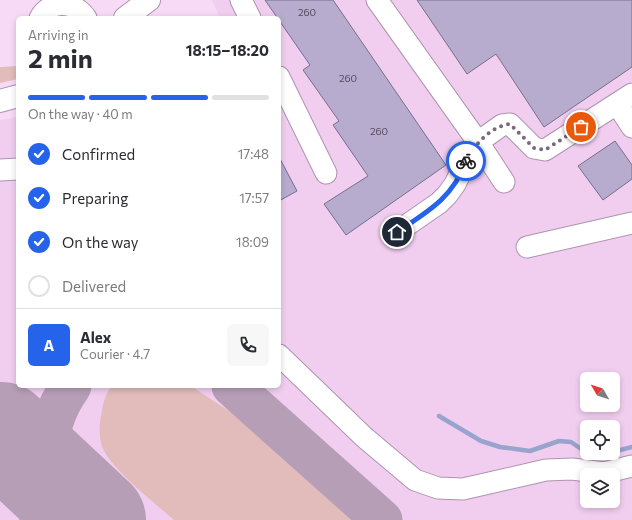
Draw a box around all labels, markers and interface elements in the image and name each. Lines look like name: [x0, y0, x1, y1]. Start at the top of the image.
house number: 260: [298, 6, 316, 18]
text: Arriving in: [28, 27, 88, 43]
text: 18:15–18:20: [186, 41, 269, 59]
text: 2 min: [28, 42, 93, 73]
house number: 260: [339, 72, 357, 84]
text: On the way · 40 m: [28, 106, 133, 122]
pin: [564, 110, 598, 144]
icon: bag: [570, 116, 592, 138]
house number: 260: [370, 125, 388, 137]
courier: [446, 141, 486, 181]
icon: check: [28, 143, 50, 165]
text: Confirmed: [62, 145, 135, 163]
text: 17:48: [238, 146, 269, 162]
icon: bike: [455, 150, 477, 172]
icon: check: [28, 187, 50, 209]
text: Preparing: [62, 189, 128, 207]
text: 17:57: [239, 190, 269, 206]
pin: [380, 215, 414, 249]
icon: home: [386, 221, 408, 243]
icon: check: [28, 231, 50, 253]
text: On the way: [62, 233, 139, 251]
text: 18:09: [236, 234, 269, 250]
text: Delivered: [62, 277, 126, 295]
button: phone: [227, 324, 269, 366]
text: Alex: [80, 328, 111, 346]
text: A: [44, 336, 54, 354]
text: Courier · 4.7: [80, 346, 150, 362]
north arrow: [580, 372, 620, 412]
map controls: [580, 372, 620, 508]
button: locate: [580, 420, 620, 460]
button: layers: [580, 468, 620, 508]

